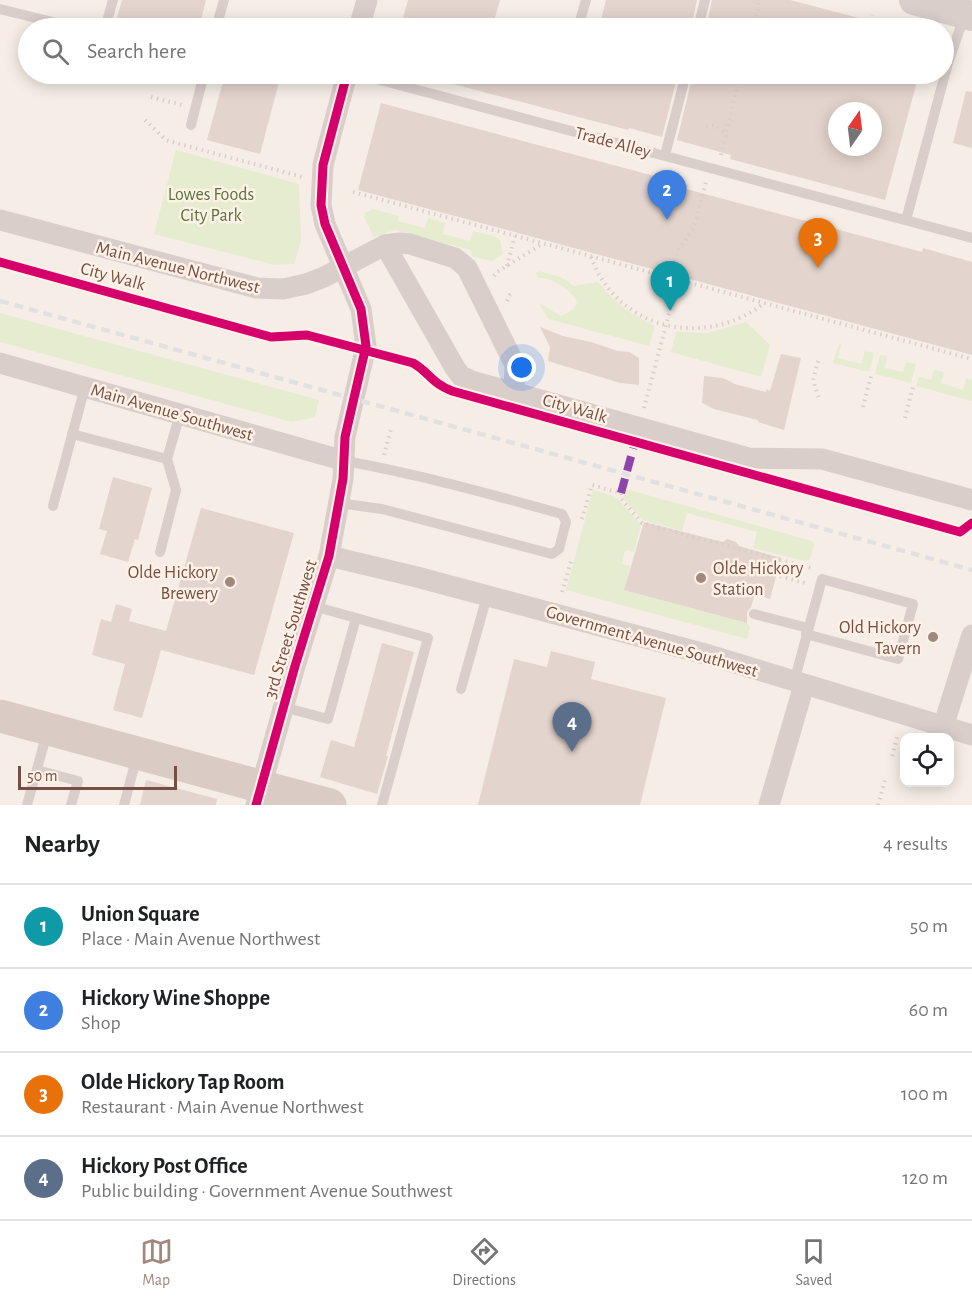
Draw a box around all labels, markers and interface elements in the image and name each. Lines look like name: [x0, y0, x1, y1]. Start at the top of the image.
search box: [18, 18, 954, 84]
icon: search: [39, 35, 72, 68]
text: Search here: [87, 40, 186, 62]
north arrow: [828, 102, 882, 156]
street label: Trade Alley: [573, 124, 653, 162]
pin: 2: [648, 170, 686, 220]
park label: Lowes Foods City Park: [168, 186, 254, 225]
pin: 3: [798, 218, 838, 268]
street label: Main Avenue Northwest: [94, 239, 262, 297]
street label: City Walk: [78, 260, 148, 294]
pin: 1: [650, 262, 690, 311]
your location: [507, 353, 536, 382]
street label: Main Avenue Southwest: [89, 381, 255, 445]
street label: City Walk: [540, 391, 610, 427]
street label: 3rd Street Southwest: [261, 557, 321, 701]
place label: Olde Hickory Station: [713, 560, 804, 599]
place label: Olde Hickory Brewery: [128, 564, 218, 603]
marker: Olde Hickory Station: [694, 571, 708, 585]
marker: Olde Hickory Brewery: [223, 575, 237, 589]
street label: Government Avenue Southwest: [544, 603, 760, 681]
place label: Old Hickory Tavern: [839, 619, 921, 658]
marker: Old Hickory Tavern: [926, 630, 940, 644]
pin: 4: [552, 702, 592, 752]
map controls: [900, 733, 954, 787]
button: locate: [900, 733, 954, 787]
scale bar: [18, 763, 177, 790]
text: 50 m: [27, 768, 58, 784]
text: Nearby: [24, 831, 100, 857]
text: 4 results: [883, 834, 948, 854]
text: Union Square: [81, 903, 200, 925]
text: 1: [40, 916, 47, 936]
text: 50 m: [910, 916, 948, 936]
text: Place · Main Avenue Northwest: [81, 929, 320, 949]
text: Hickory Wine Shoppe: [81, 987, 270, 1009]
text: 2: [39, 1000, 48, 1020]
text: 60 m: [909, 1000, 948, 1020]
text: Shop: [81, 1013, 121, 1033]
text: Olde Hickory Tap Room: [81, 1071, 284, 1093]
text: 3: [39, 1084, 48, 1104]
text: 100 m: [901, 1084, 948, 1104]
text: Restaurant · Main Avenue Northwest: [81, 1097, 364, 1117]
text: Hickory Post Office: [81, 1155, 248, 1177]
text: 4: [38, 1168, 49, 1188]
text: 120 m: [902, 1168, 948, 1188]
text: Public building · Government Avenue Southwest: [81, 1181, 453, 1201]
tab: Map: [140, 1235, 173, 1290]
tab: Directions: [452, 1235, 516, 1290]
tab: Saved: [796, 1235, 832, 1290]

